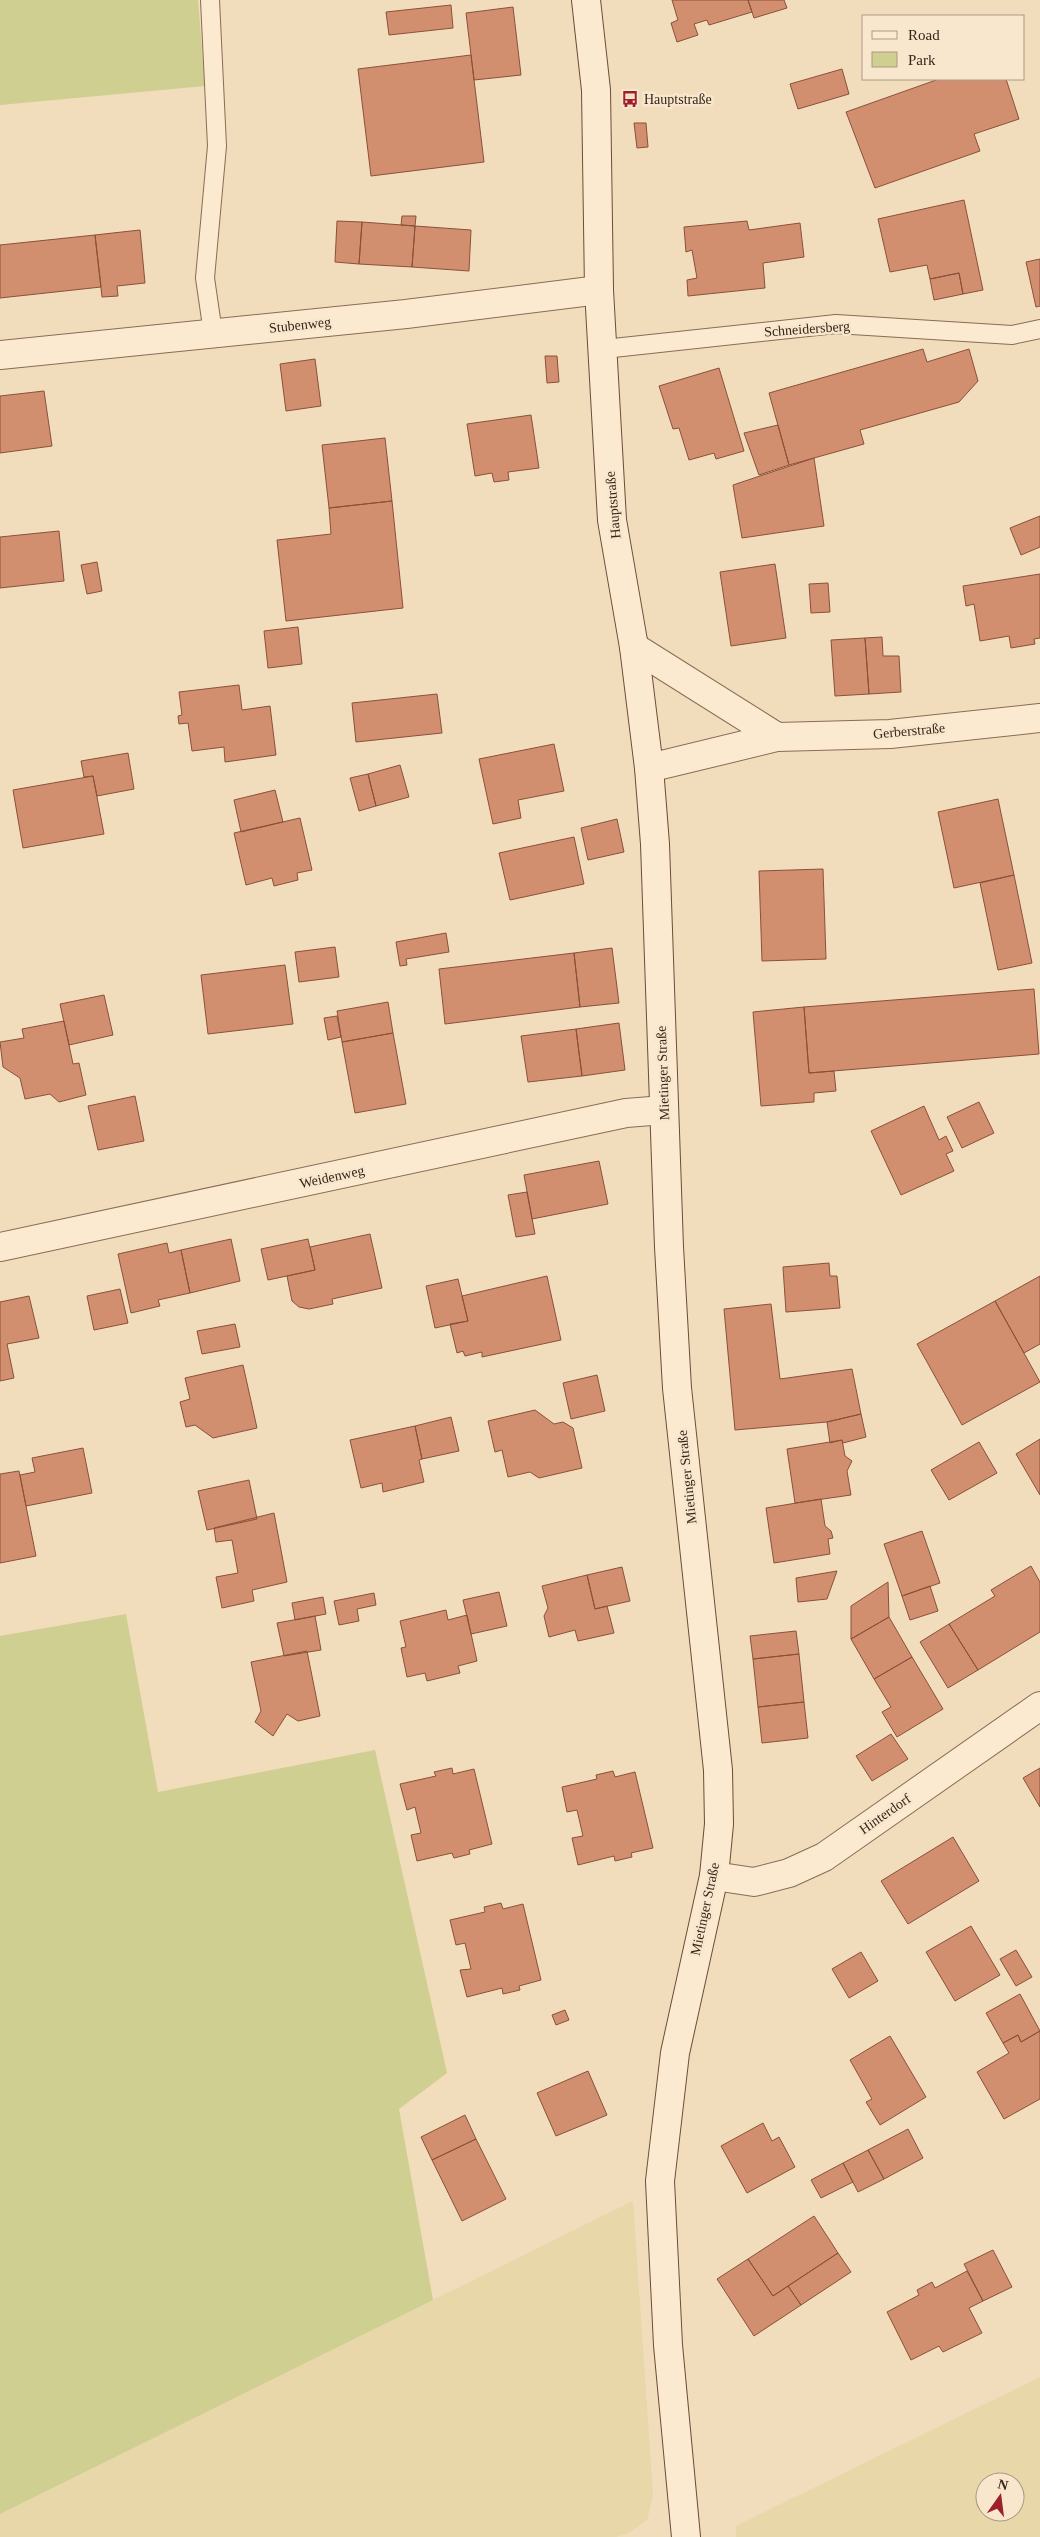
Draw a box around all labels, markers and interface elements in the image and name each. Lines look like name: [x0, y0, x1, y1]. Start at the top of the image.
legend: [862, 15, 1025, 80]
text: Road: [908, 27, 940, 43]
text: Park: [908, 52, 936, 68]
bus stop icon: Hauptstraße: [620, 89, 640, 109]
place label: Hauptstraße: [644, 92, 712, 107]
street label: Stubenweg: [268, 314, 332, 336]
street label: Schneidersberg: [764, 319, 850, 339]
street label: Hauptstraße: [603, 471, 623, 539]
street label: Gerberstraße: [872, 720, 946, 742]
street label: Mietinger Straße: [654, 1026, 672, 1120]
street label: Weidenweg: [298, 1163, 366, 1191]
street label: Mietinger Straße: [675, 1429, 699, 1525]
street label: Hinterdorf: [856, 1791, 914, 1837]
street label: Mietinger Straße: [688, 1861, 722, 1957]
north arrow: [975, 2472, 1025, 2522]
text: N: [996, 2476, 1010, 2493]

